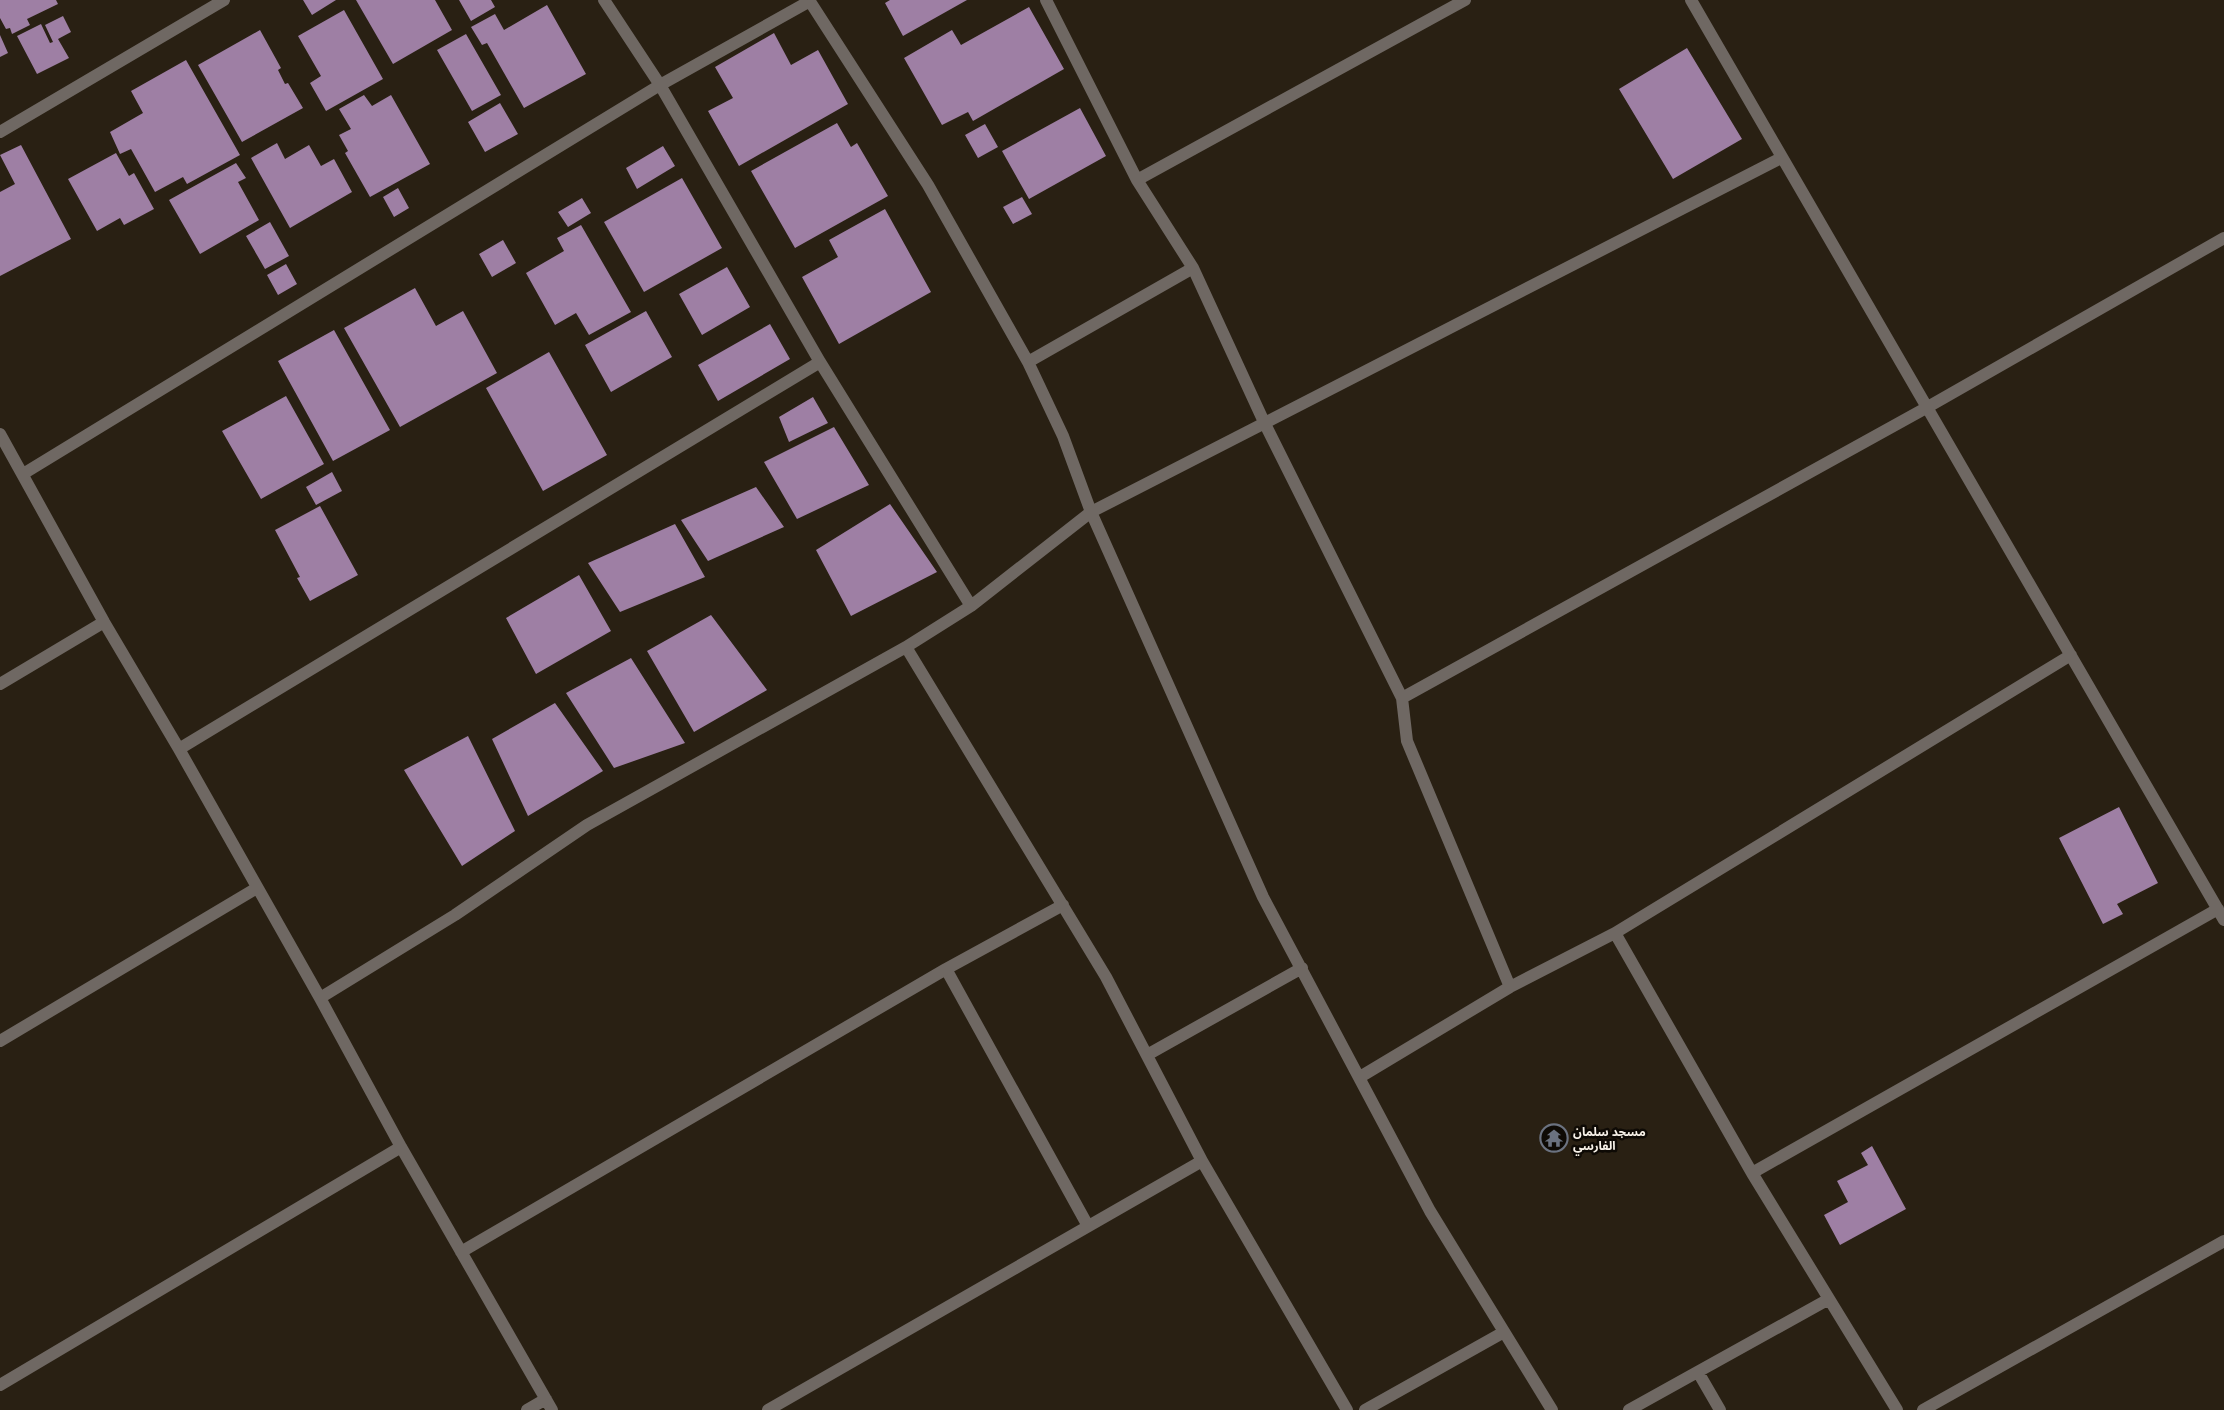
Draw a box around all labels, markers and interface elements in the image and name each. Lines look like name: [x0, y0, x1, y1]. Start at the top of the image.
temple icon: مسجد سلمان الفارسي: [1539, 1123, 1569, 1153]
place label: مسجد سلمان الفارسي: [1573, 1124, 1646, 1155]

